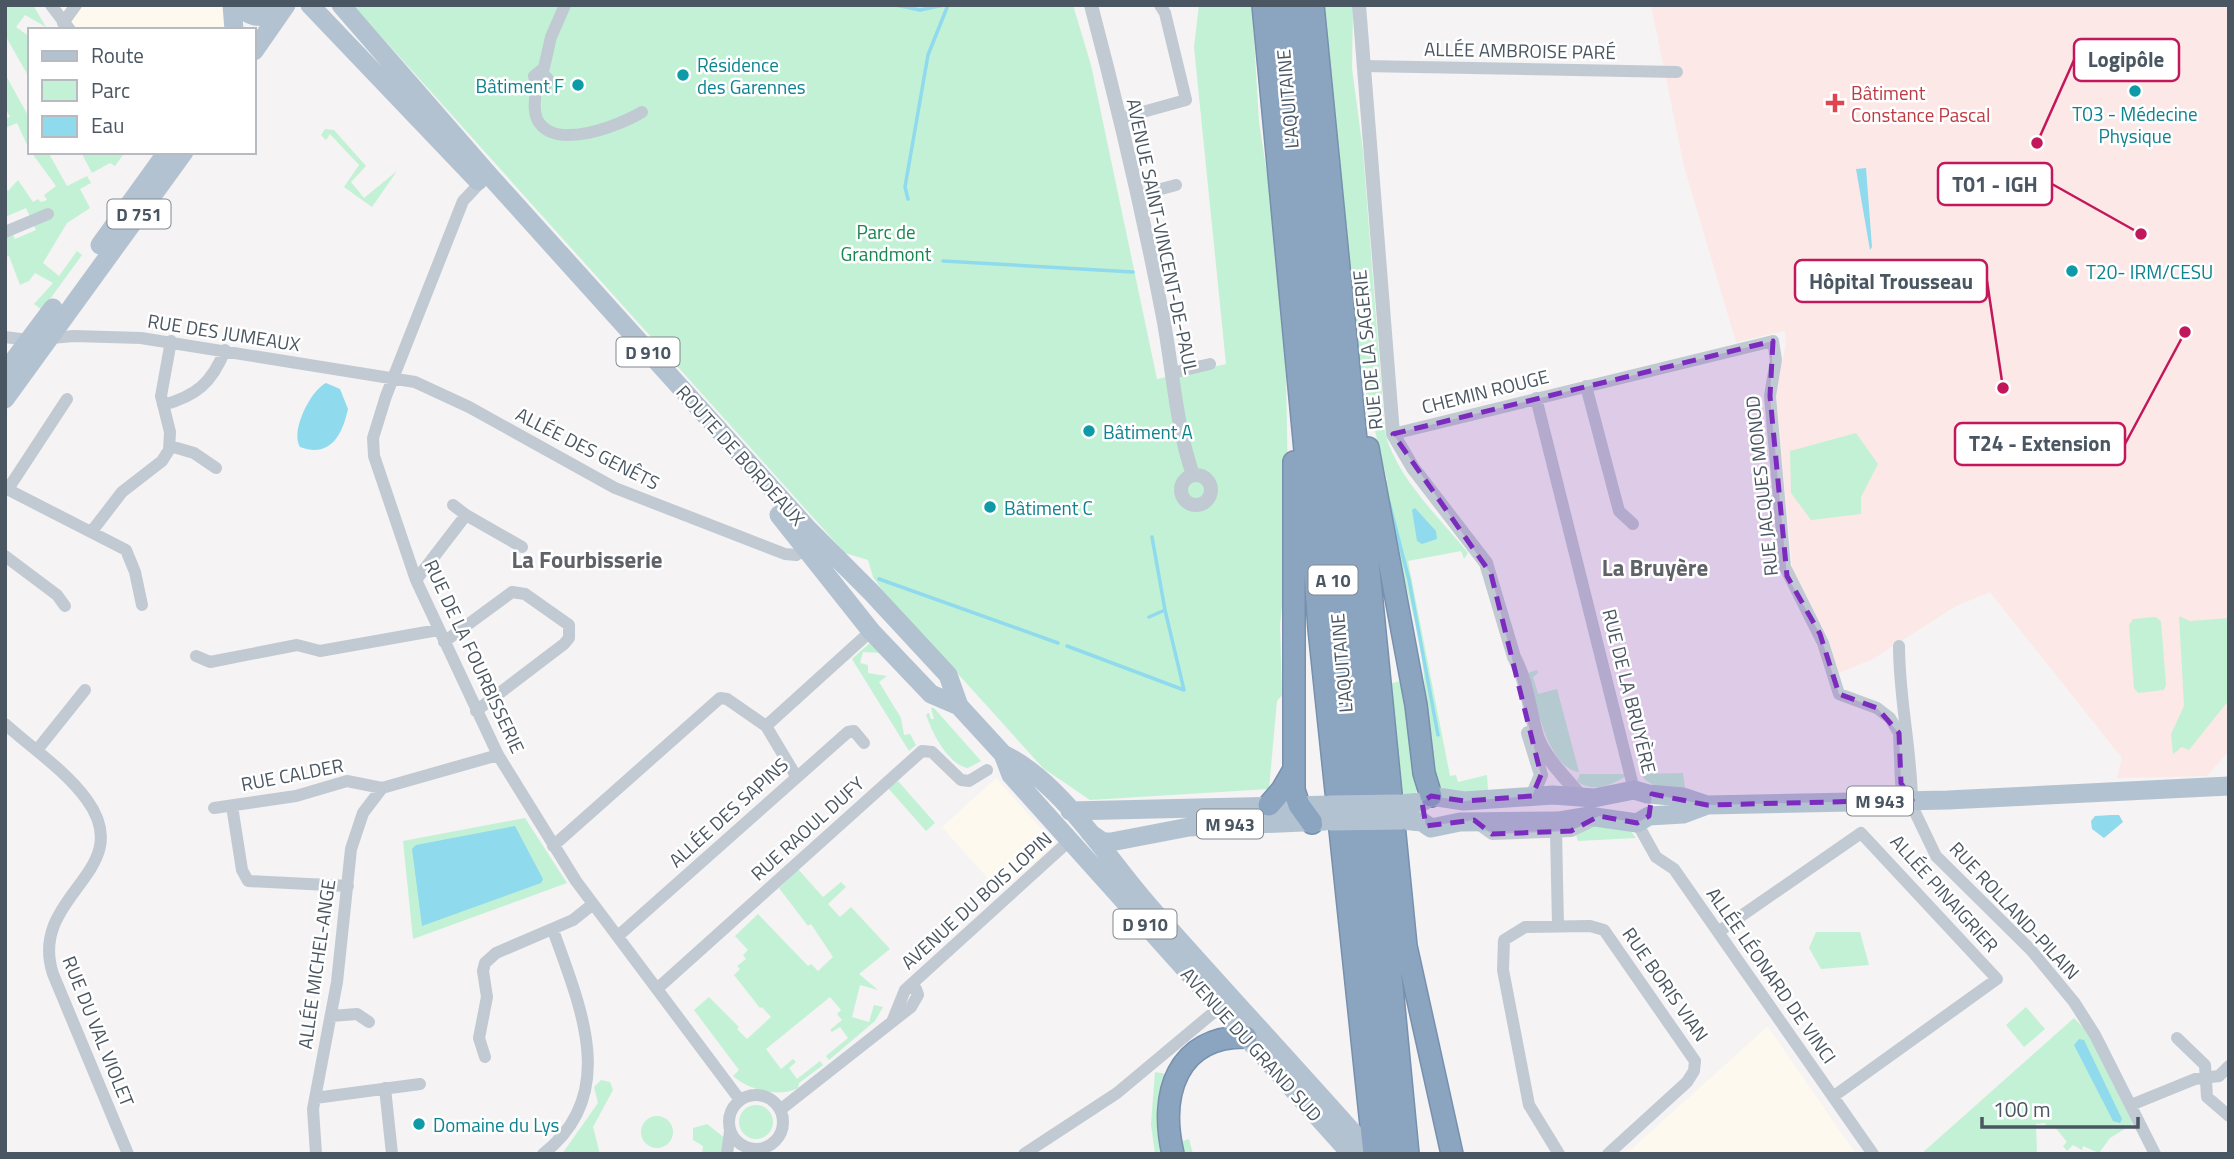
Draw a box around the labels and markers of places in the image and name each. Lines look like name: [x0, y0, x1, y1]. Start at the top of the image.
callout: Logipôle: [2074, 39, 2179, 81]
place label: Résidence des Garennes: [697, 50, 806, 101]
marker: Résidence des Garennes: [675, 67, 691, 83]
place label: Bâtiment F: [475, 71, 564, 100]
marker: Bâtiment F: [570, 77, 586, 93]
place label: Bâtiment Constance Pascal: [1851, 78, 1990, 129]
marker: T03 - Médecine Physique: [2127, 83, 2143, 99]
marker: Bâtiment Constance Pascal: [1825, 93, 1845, 113]
place label: T03 - Médecine Physique: [2072, 99, 2198, 150]
callout: T01 - IGH: [1938, 163, 2052, 205]
place label: T20- IRM/CESU: [2086, 257, 2213, 286]
callout: Hôpital Trousseau: [1795, 260, 1987, 302]
marker: T20- IRM/CESU: [2064, 263, 2080, 279]
place label: Bâtiment A: [1103, 417, 1193, 446]
marker: Bâtiment A: [1081, 423, 1097, 439]
callout: T24 - Extension: [1955, 423, 2125, 465]
place label: Bâtiment C: [1004, 493, 1093, 522]
marker: Bâtiment C: [982, 499, 998, 515]
place label: Domaine du Lys: [433, 1110, 559, 1139]
marker: Domaine du Lys: [411, 1116, 427, 1132]

